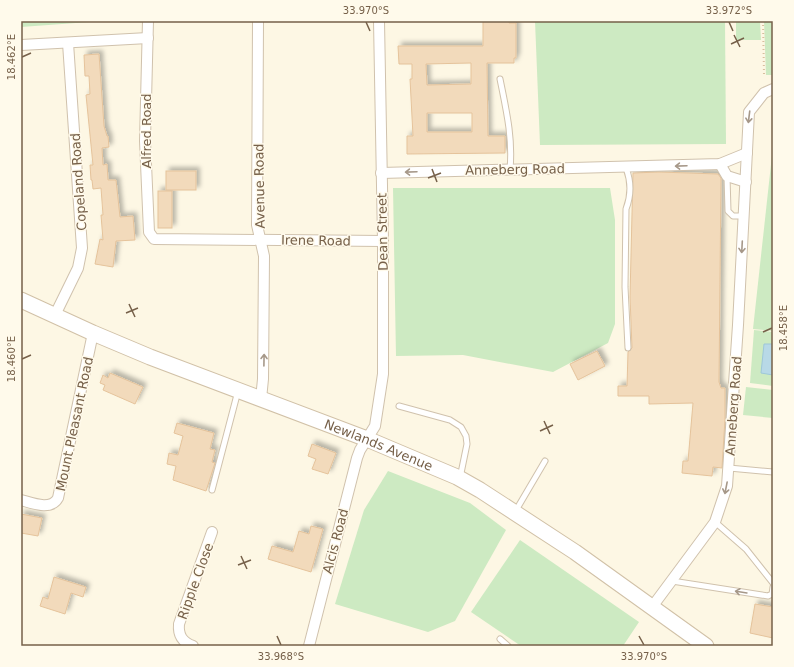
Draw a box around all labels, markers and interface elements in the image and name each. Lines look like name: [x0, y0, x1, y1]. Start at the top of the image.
text: 33.970°S: [343, 5, 389, 16]
text: 33.972°S: [706, 5, 752, 16]
text: 18.462°E: [6, 34, 17, 80]
street label: Alfred Road: [139, 93, 154, 169]
one-way arrow: [745, 110, 753, 123]
street label: Copeland Road: [68, 133, 89, 231]
street label: Avenue Road: [251, 143, 268, 229]
street label: Anneberg Road: [465, 161, 565, 178]
one-way arrow: [675, 162, 688, 170]
one-way arrow: [405, 168, 418, 175]
street label: Dean Street: [374, 193, 391, 271]
street label: Irene Road: [281, 232, 351, 249]
one-way arrow: [739, 240, 746, 253]
text: 18.458°E: [778, 305, 789, 351]
text: 18.460°E: [6, 336, 17, 382]
one-way arrow: [260, 354, 268, 367]
street label: Mount Pleasant Road: [53, 355, 96, 493]
street label: Anneberg Road: [723, 356, 744, 456]
street label: Newlands Avenue: [322, 417, 435, 474]
one-way arrow: [722, 481, 730, 494]
street label: Alcis Road: [320, 507, 351, 575]
street label: Ripple Close: [175, 541, 216, 621]
one-way arrow: [735, 588, 748, 596]
text: 33.968°S: [258, 651, 304, 662]
text: 33.970°S: [621, 651, 667, 662]

